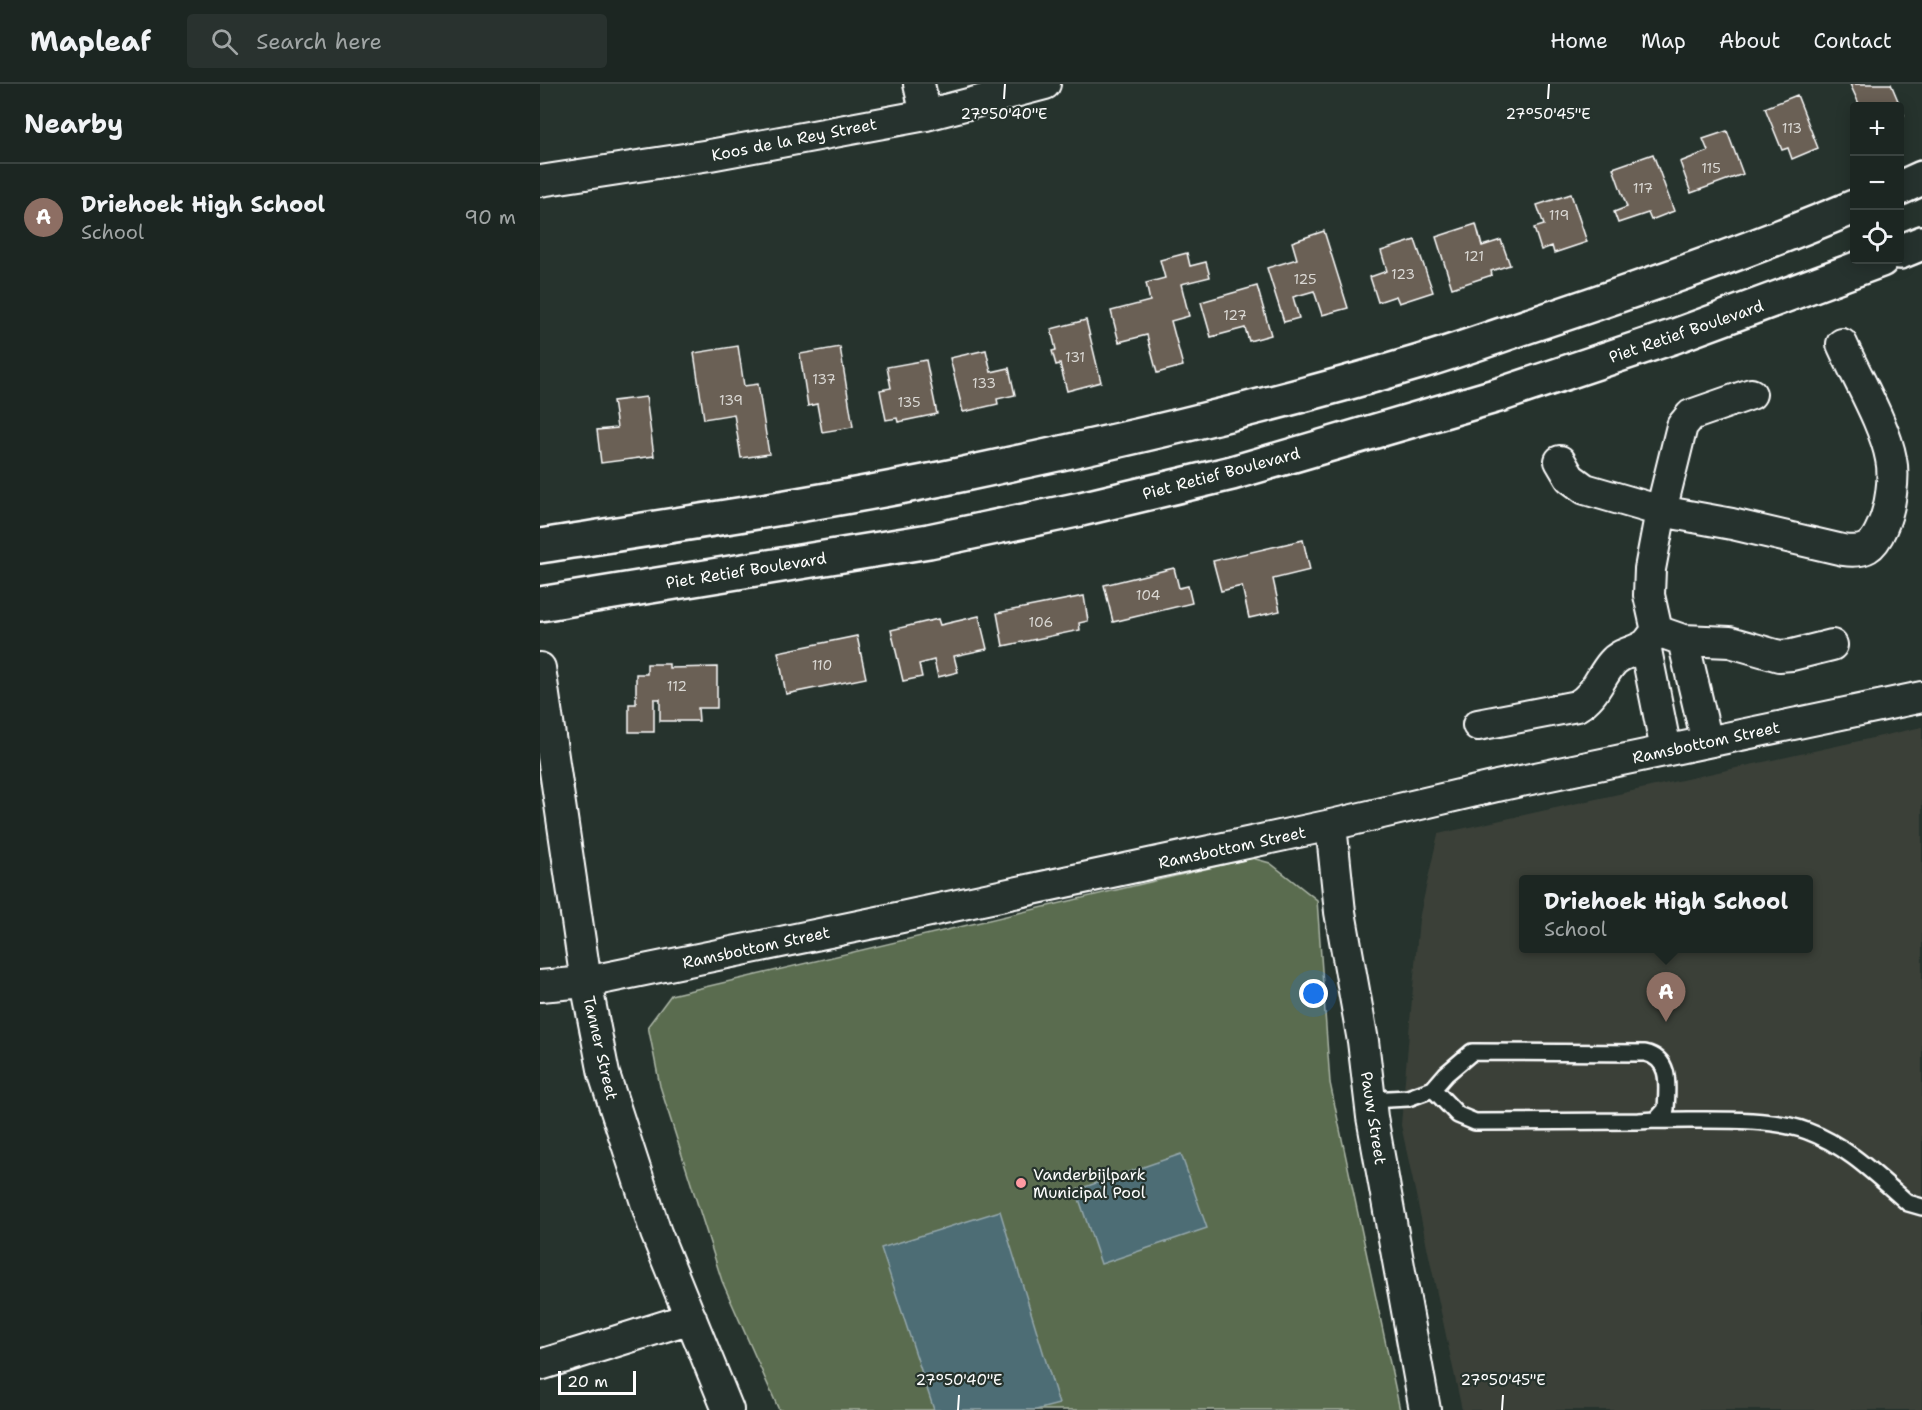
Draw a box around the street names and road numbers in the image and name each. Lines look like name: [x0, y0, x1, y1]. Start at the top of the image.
street label: Koos de la Rey Street: [710, 113, 879, 166]
street label: Piet Retief Boulevard: [1606, 295, 1766, 368]
street label: Piet Retief Boulevard: [1140, 442, 1302, 505]
street label: Piet Retief Boulevard: [664, 547, 828, 594]
street label: Ramsbottom Street: [1631, 717, 1782, 768]
street label: Ramsbottom Street: [1157, 822, 1308, 873]
street label: Ramsbottom Street: [681, 922, 832, 973]
street label: Tanner Street: [578, 994, 623, 1102]
street label: Pauw Street: [1356, 1070, 1391, 1166]

